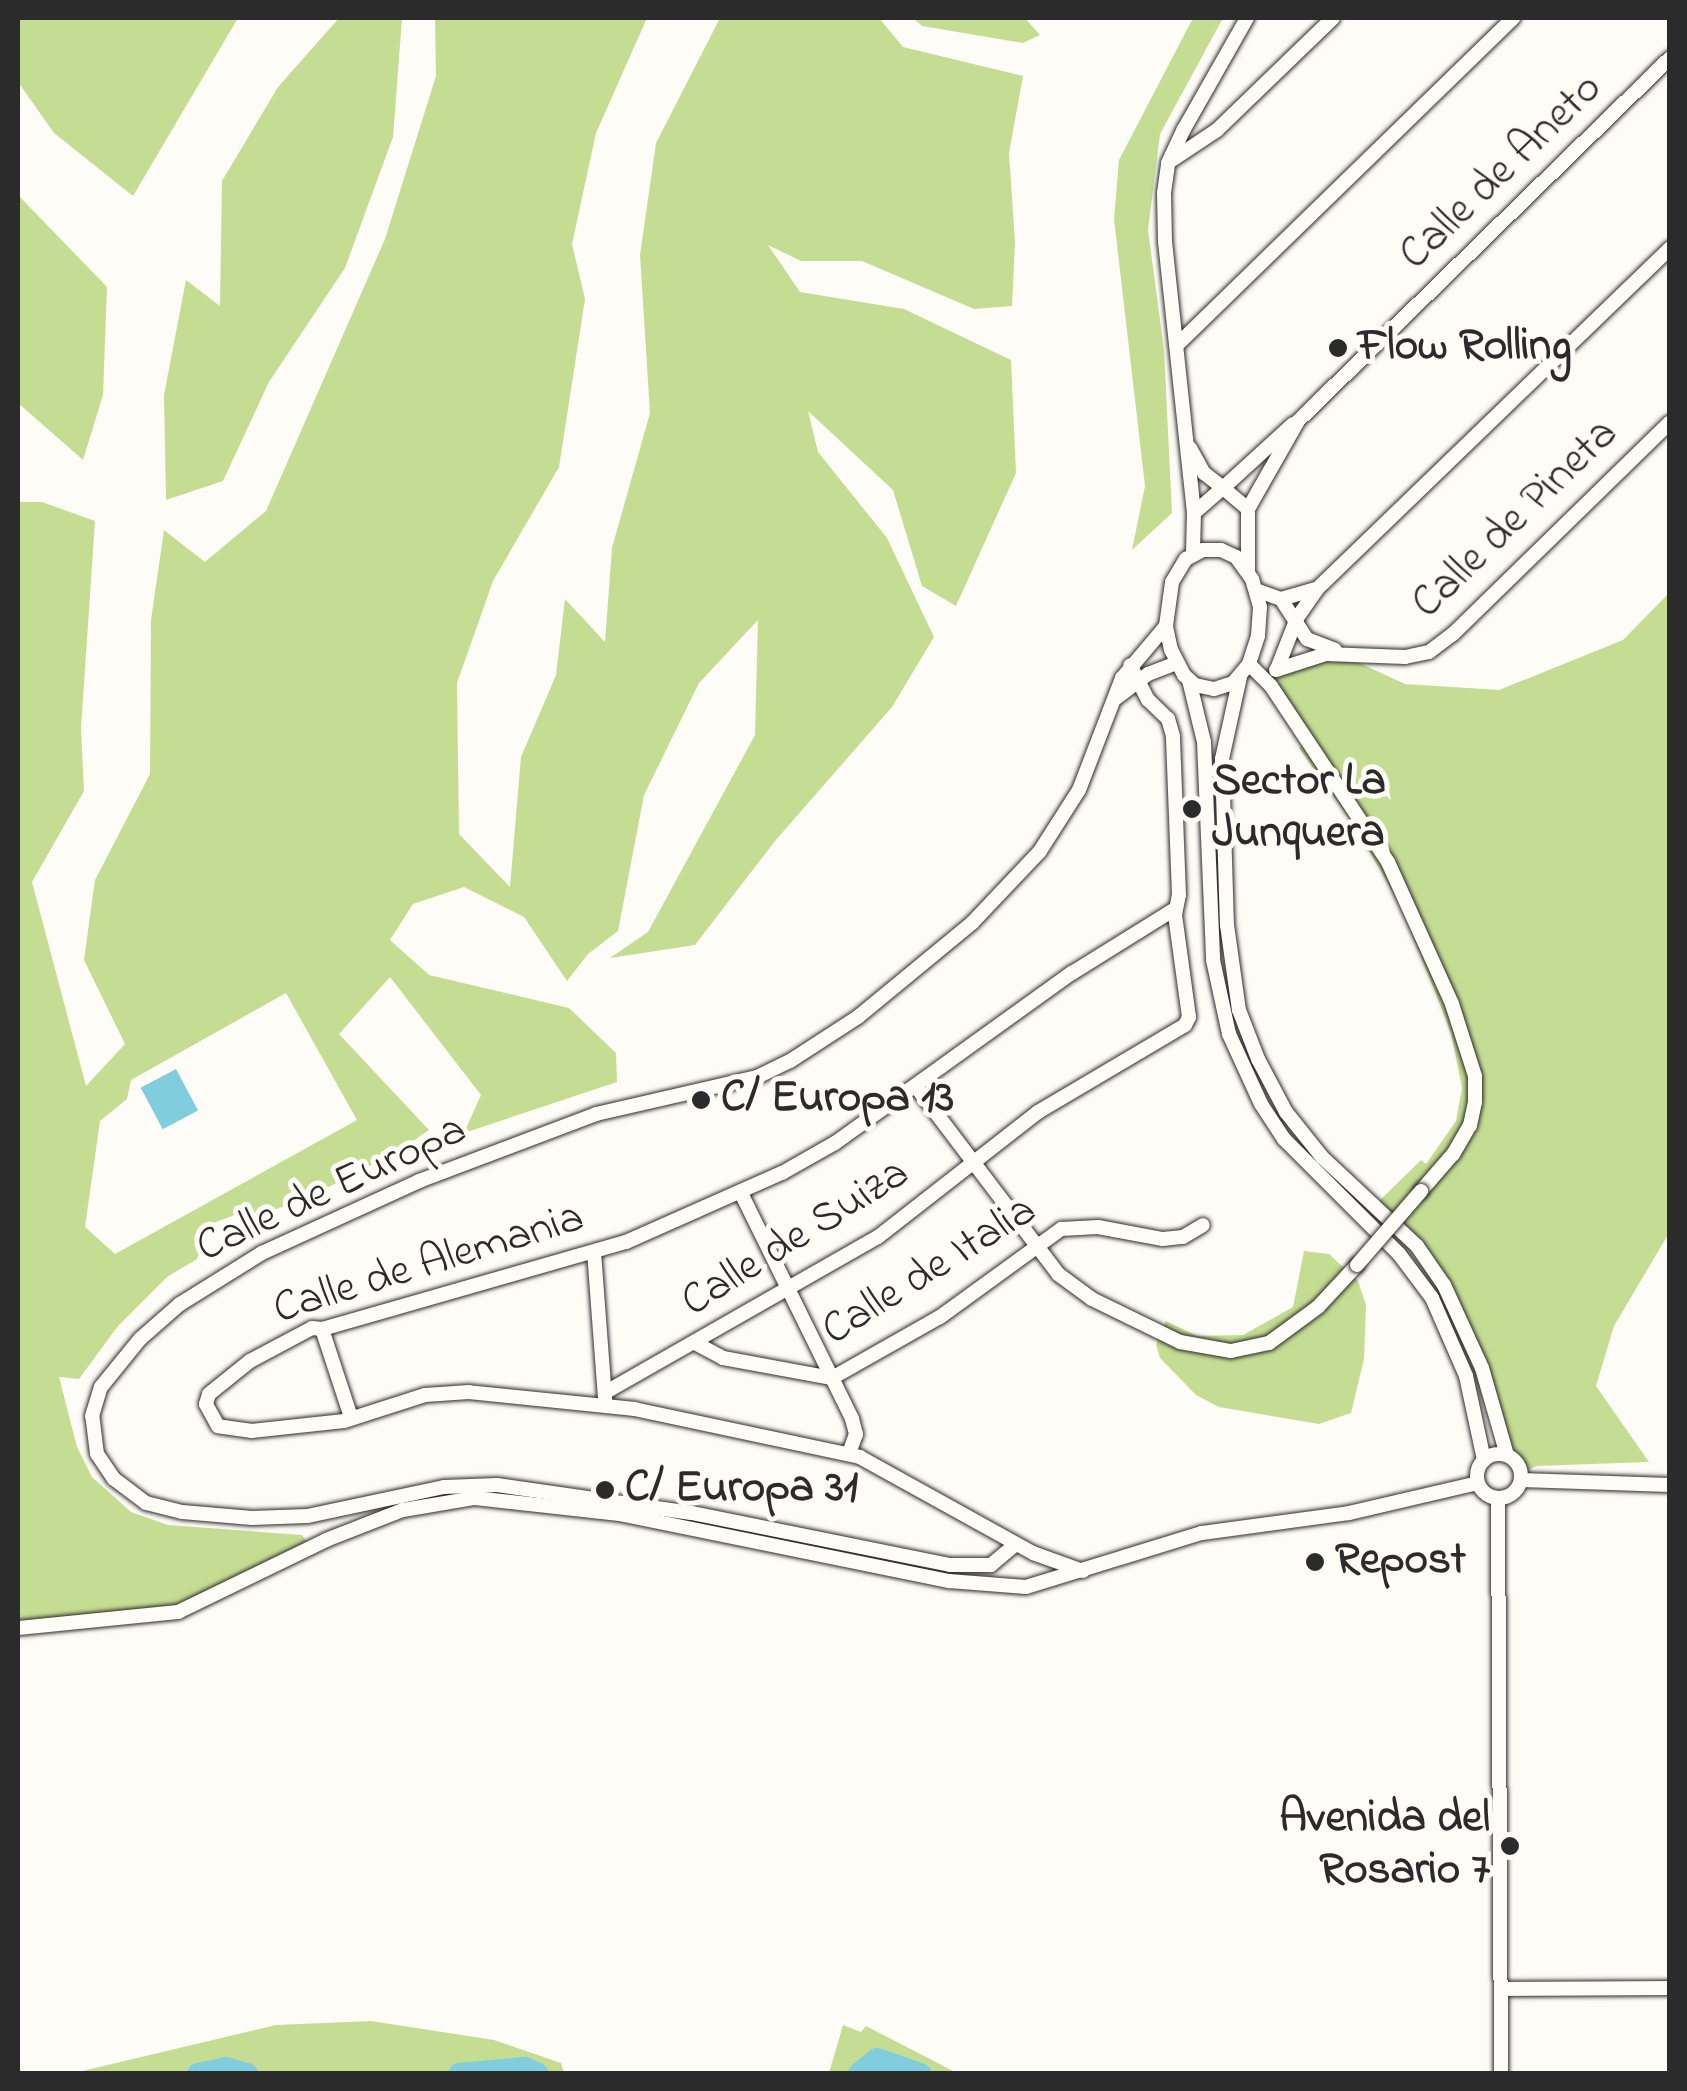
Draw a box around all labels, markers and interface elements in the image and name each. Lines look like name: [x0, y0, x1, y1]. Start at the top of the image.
street label: Calle de Aneto: [1389, 63, 1615, 283]
place label: Flow Rolling: [1358, 321, 1571, 375]
marker: Flow Rolling: [1327, 337, 1349, 359]
street label: Calle de Pineta: [1402, 408, 1630, 632]
place label: Sector La Junquera: [1212, 756, 1386, 862]
marker: Sector La Junquera: [1181, 798, 1203, 820]
place label: C/ Europa 13: [721, 1073, 954, 1127]
marker: C/ Europa 13: [690, 1089, 712, 1111]
street label: Calle de Europa: [189, 1104, 475, 1276]
street label: Calle de Suiza: [672, 1148, 920, 1330]
street label: Calle de Italia: [813, 1185, 1047, 1359]
street label: Calle de Alemania: [267, 1192, 591, 1338]
place label: C/ Europa 31: [625, 1463, 858, 1517]
marker: C/ Europa 31: [594, 1479, 616, 1501]
place label: Repost: [1335, 1535, 1466, 1589]
marker: Repost: [1304, 1551, 1326, 1573]
place label: Avenida del Rosario 7: [1279, 1793, 1490, 1899]
marker: Avenida del Rosario 7: [1499, 1835, 1521, 1857]

